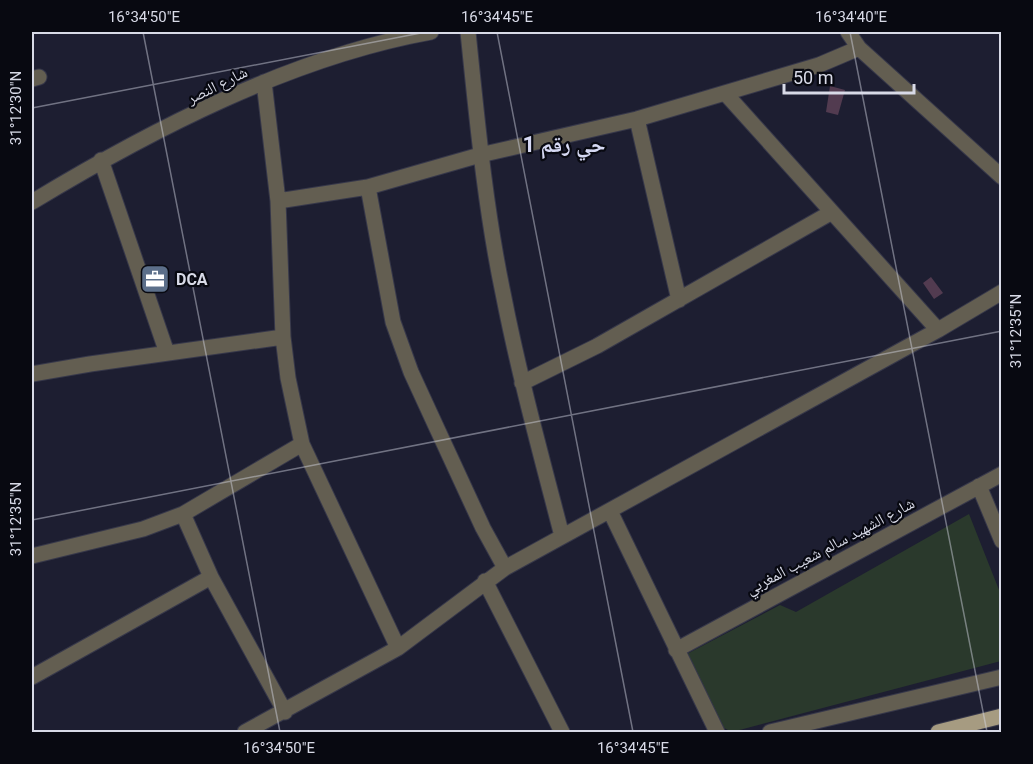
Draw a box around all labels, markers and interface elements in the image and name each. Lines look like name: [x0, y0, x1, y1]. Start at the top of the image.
text: 16°34'50"E: [108, 8, 181, 26]
text: 16°34'45"E: [461, 8, 534, 26]
text: 16°34'40"E: [815, 8, 888, 26]
scale bar: [784, 57, 914, 95]
street label: شارع النصر: [183, 62, 251, 109]
text: 50 m: [793, 67, 833, 88]
text: 31°12'30"N: [7, 71, 25, 145]
district label: حي رقم 1: [523, 132, 605, 161]
office icon: DCA: [139, 263, 171, 295]
place label: DCA: [176, 270, 208, 289]
text: 31°12'35"N: [1007, 294, 1025, 368]
text: 31°12'35"N: [7, 482, 25, 556]
street label: شارع الشهيد سالم شعيب المغربي: [742, 493, 919, 601]
text: 16°34'50"E: [243, 739, 316, 757]
text: 16°34'45"E: [597, 739, 670, 757]

